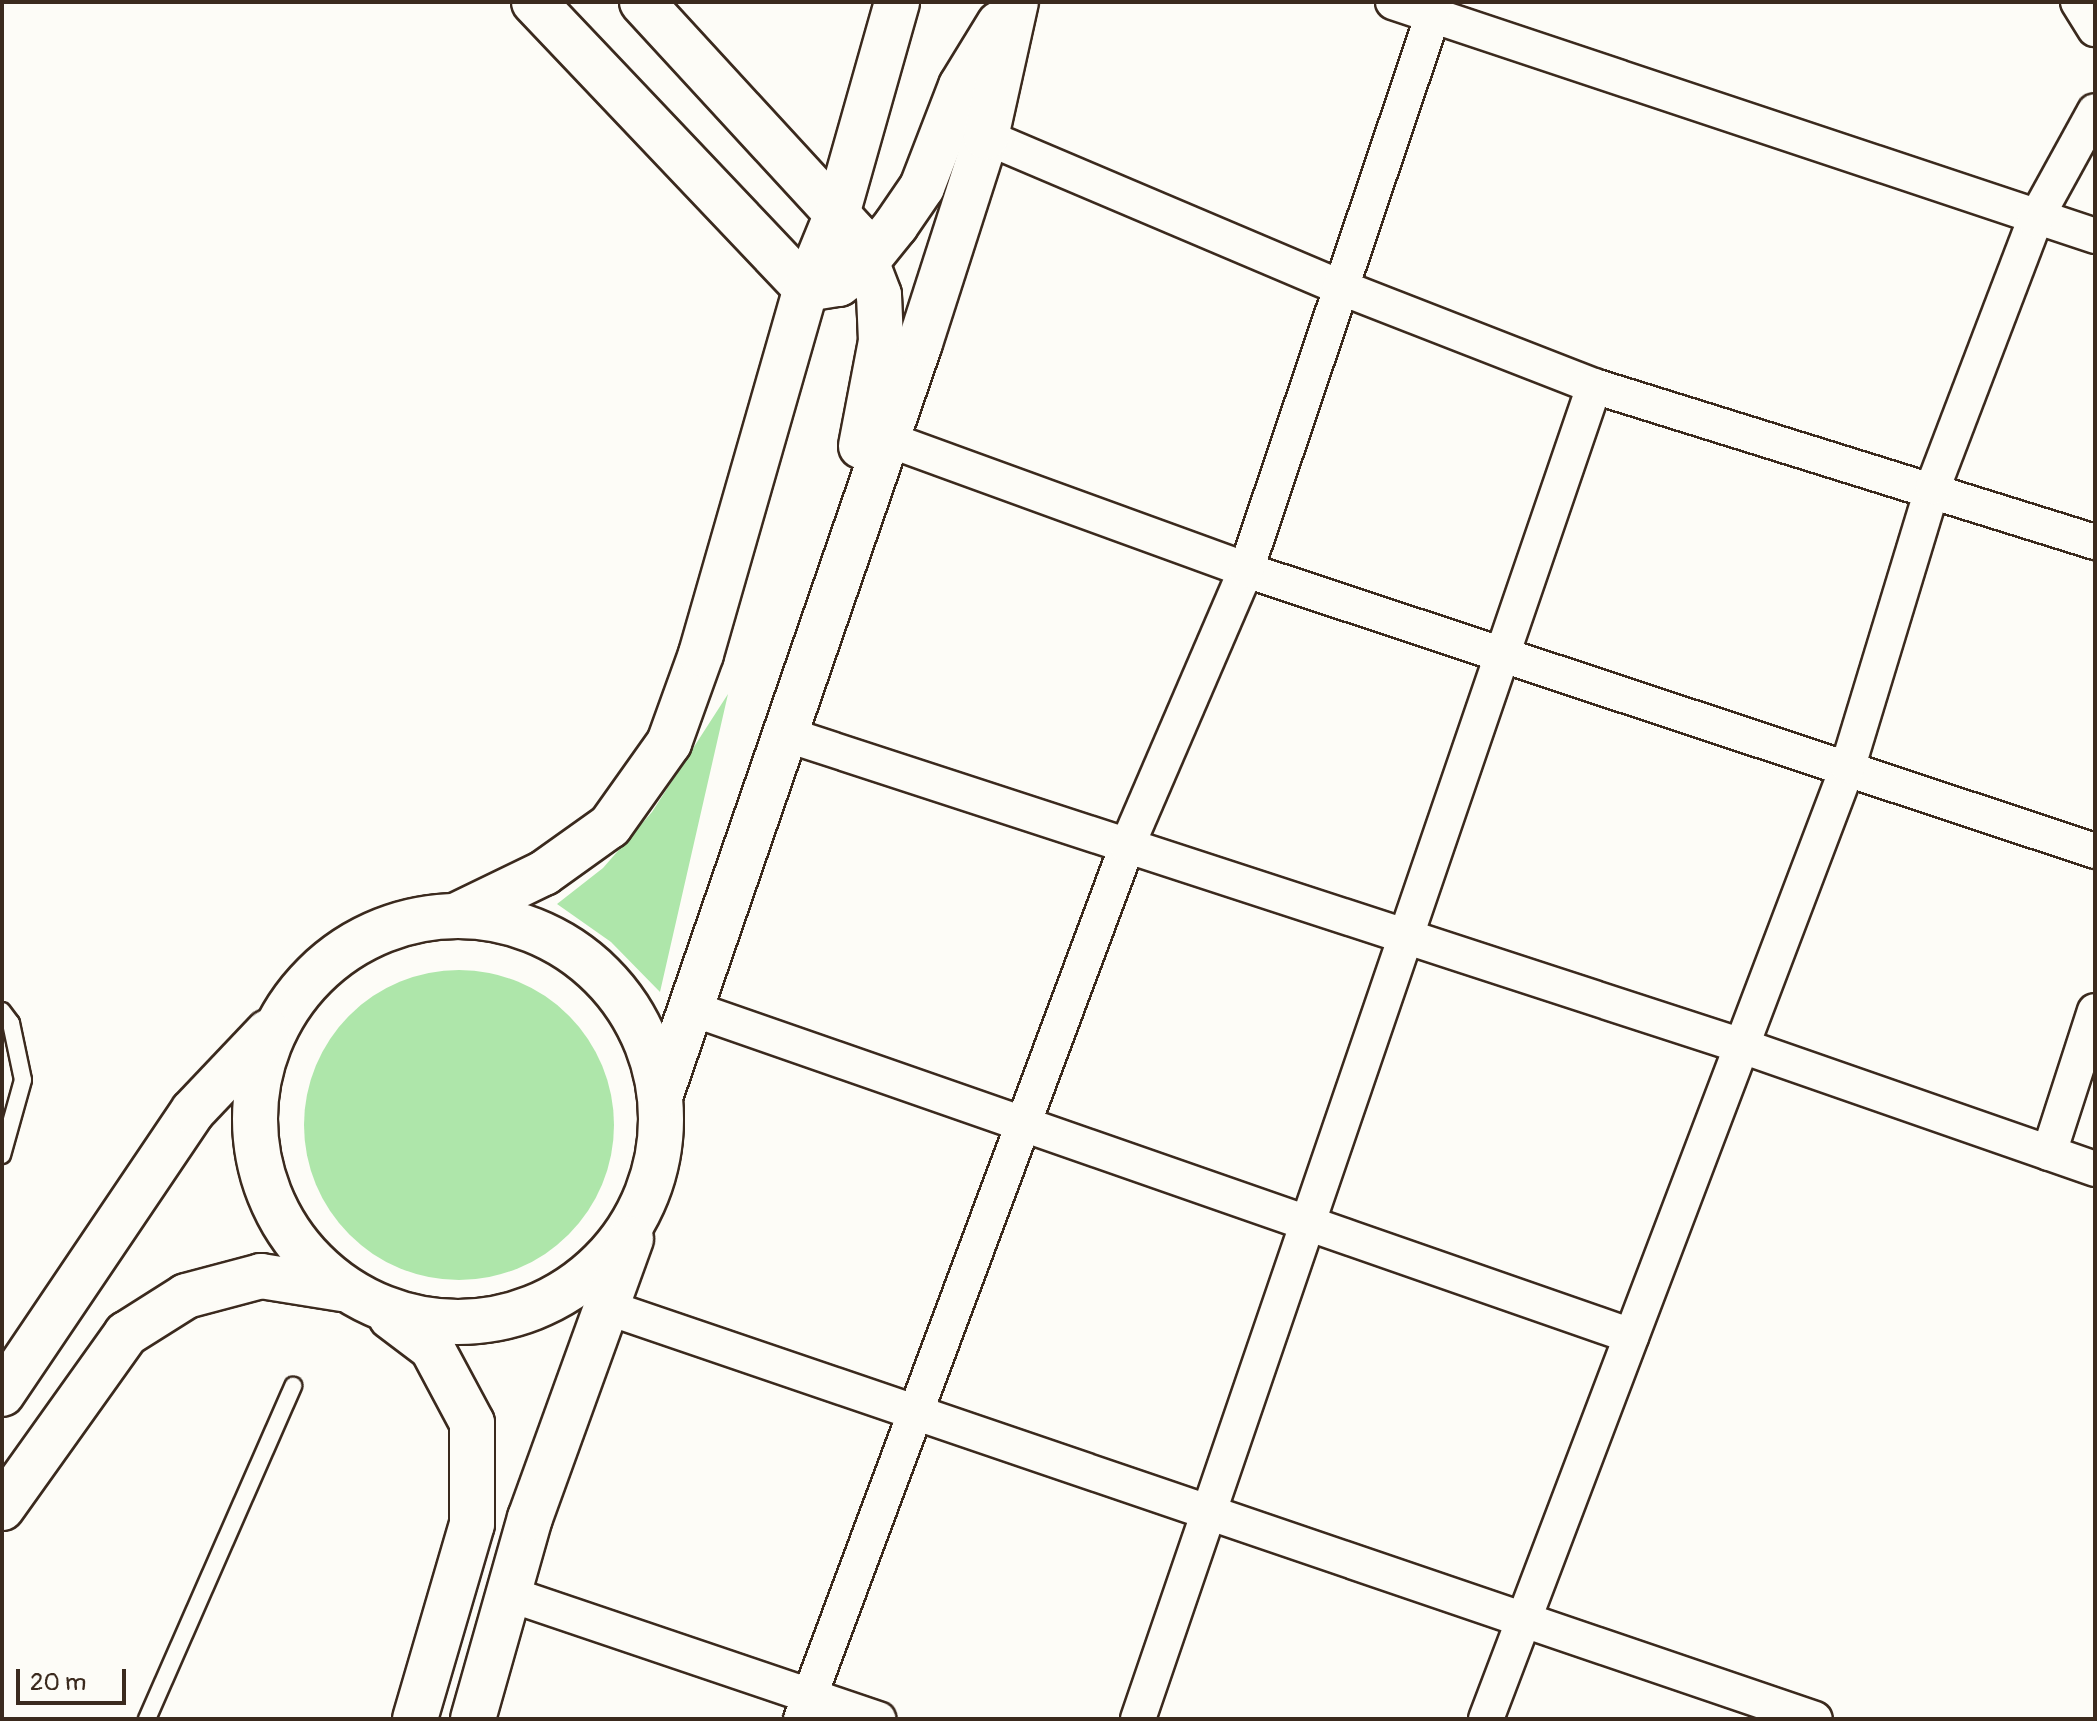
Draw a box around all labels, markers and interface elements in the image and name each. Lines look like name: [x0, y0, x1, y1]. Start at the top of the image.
scale bar: [20, 1653, 130, 1703]
text: 20 m: [30, 1668, 86, 1697]

